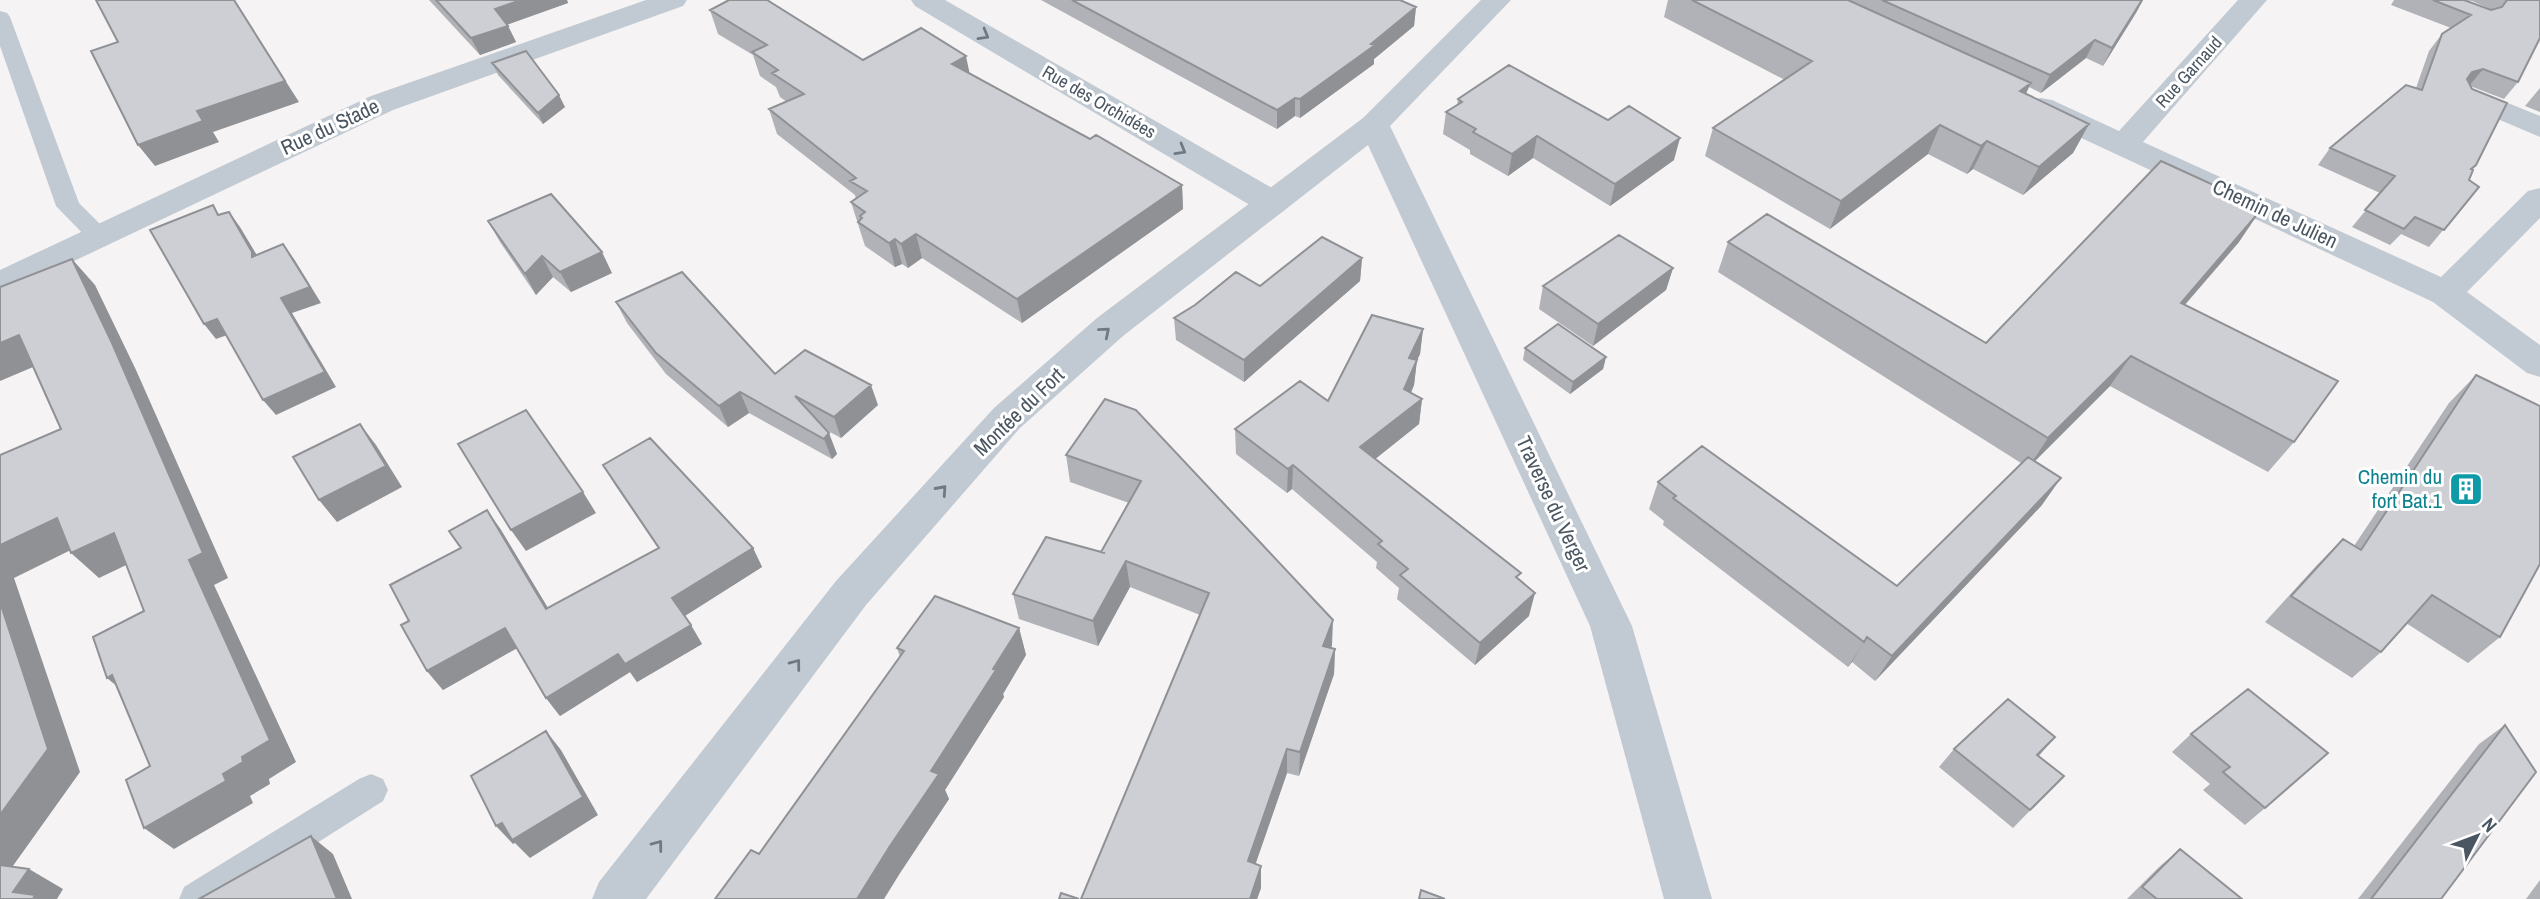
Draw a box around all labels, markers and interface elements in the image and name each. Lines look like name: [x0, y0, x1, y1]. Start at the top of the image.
one-way arrow: [977, 26, 990, 39]
street label: Rue Garnaud: [2150, 30, 2228, 113]
street label: Rue des Orchidées: [1038, 59, 1161, 144]
street label: Rue du Stade: [276, 91, 384, 162]
one-way arrow: [1173, 141, 1186, 154]
street label: Chemin de Julien: [2208, 172, 2343, 255]
one-way arrow: [1097, 328, 1110, 340]
street label: Montée du Fort: [967, 361, 1071, 462]
street label: Traverse du Verger: [1509, 431, 1598, 577]
place label: Chemin du fort Bat.1: [2358, 462, 2442, 515]
building icon: Chemin du fort Bat.1: [2447, 470, 2485, 508]
one-way arrow: [934, 485, 947, 498]
one-way arrow: [788, 659, 801, 672]
north arrow: [2442, 801, 2512, 871]
text: N: [2476, 812, 2503, 838]
one-way arrow: [650, 840, 662, 853]

